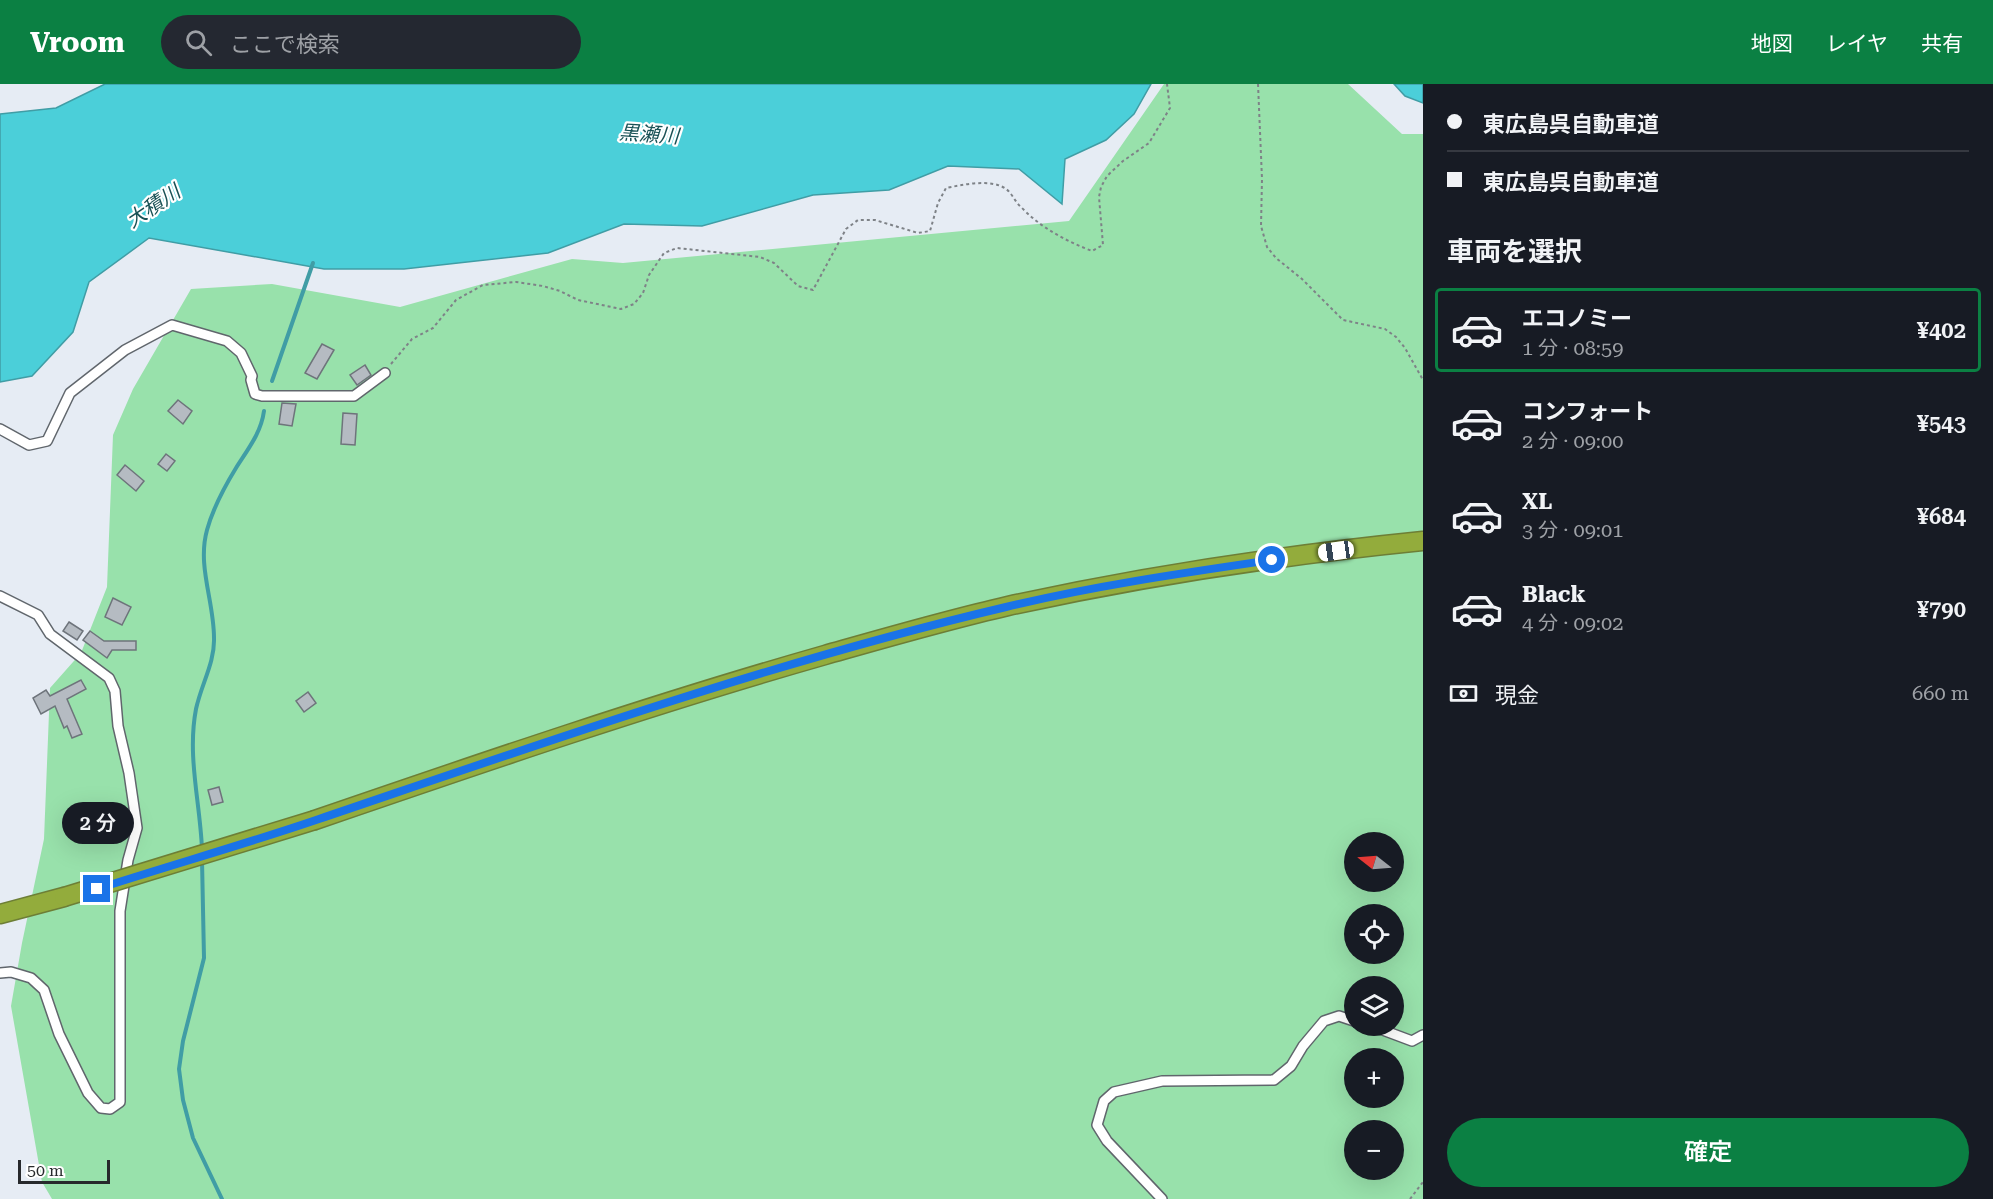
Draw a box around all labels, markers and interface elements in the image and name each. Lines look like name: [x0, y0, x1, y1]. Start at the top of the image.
search box: [161, 15, 581, 69]
text: Vroom: [30, 26, 125, 59]
icon: search: [182, 26, 215, 59]
text: ここで検索: [230, 32, 340, 57]
text: 地図: [1751, 32, 1793, 56]
text: レイヤ: [1826, 32, 1888, 56]
text: 共有: [1921, 32, 1963, 56]
text: 東広島呉自動車道: [1483, 112, 1659, 137]
water label: 黒瀬川: [618, 120, 682, 148]
text: 東広島呉自動車道: [1483, 170, 1659, 195]
water label: 大積川: [121, 178, 186, 233]
text: 車両を選択: [1447, 236, 1582, 268]
icon: car: [1450, 303, 1504, 357]
text: エコノミー: [1522, 306, 1632, 331]
text: ¥402: [1917, 318, 1966, 343]
text: 1 分 · 08:59: [1522, 336, 1623, 360]
icon: car: [1450, 396, 1504, 450]
text: コンフォート: [1522, 399, 1653, 424]
text: ¥543: [1917, 411, 1966, 436]
text: 2 分 · 09:00: [1522, 429, 1623, 453]
icon: car: [1450, 489, 1504, 543]
text: XL: [1522, 489, 1552, 514]
text: ¥684: [1917, 504, 1966, 529]
text: 3 分 · 09:01: [1522, 518, 1623, 542]
car: [1317, 540, 1355, 562]
route start: [1258, 546, 1285, 573]
icon: car: [1450, 582, 1504, 636]
text: Black: [1522, 582, 1586, 607]
text: ¥790: [1917, 597, 1966, 622]
text: 4 分 · 09:02: [1522, 611, 1623, 635]
icon: cash: [1447, 677, 1480, 710]
text: 660 m: [1912, 681, 1969, 705]
text: 現金: [1495, 683, 1539, 708]
callout: 2 分: [61, 802, 133, 844]
text: 2 分: [80, 811, 116, 835]
north arrow: [1344, 832, 1404, 892]
map controls: [1344, 832, 1404, 1180]
route end: [83, 875, 110, 902]
button: locate: [1344, 904, 1404, 964]
button: layers: [1344, 976, 1404, 1036]
button: +: [1344, 1048, 1404, 1108]
button: 確定: [1447, 1118, 1969, 1187]
button: −: [1344, 1120, 1404, 1180]
scale bar: [18, 1157, 110, 1184]
text: 50 m: [27, 1161, 64, 1180]

